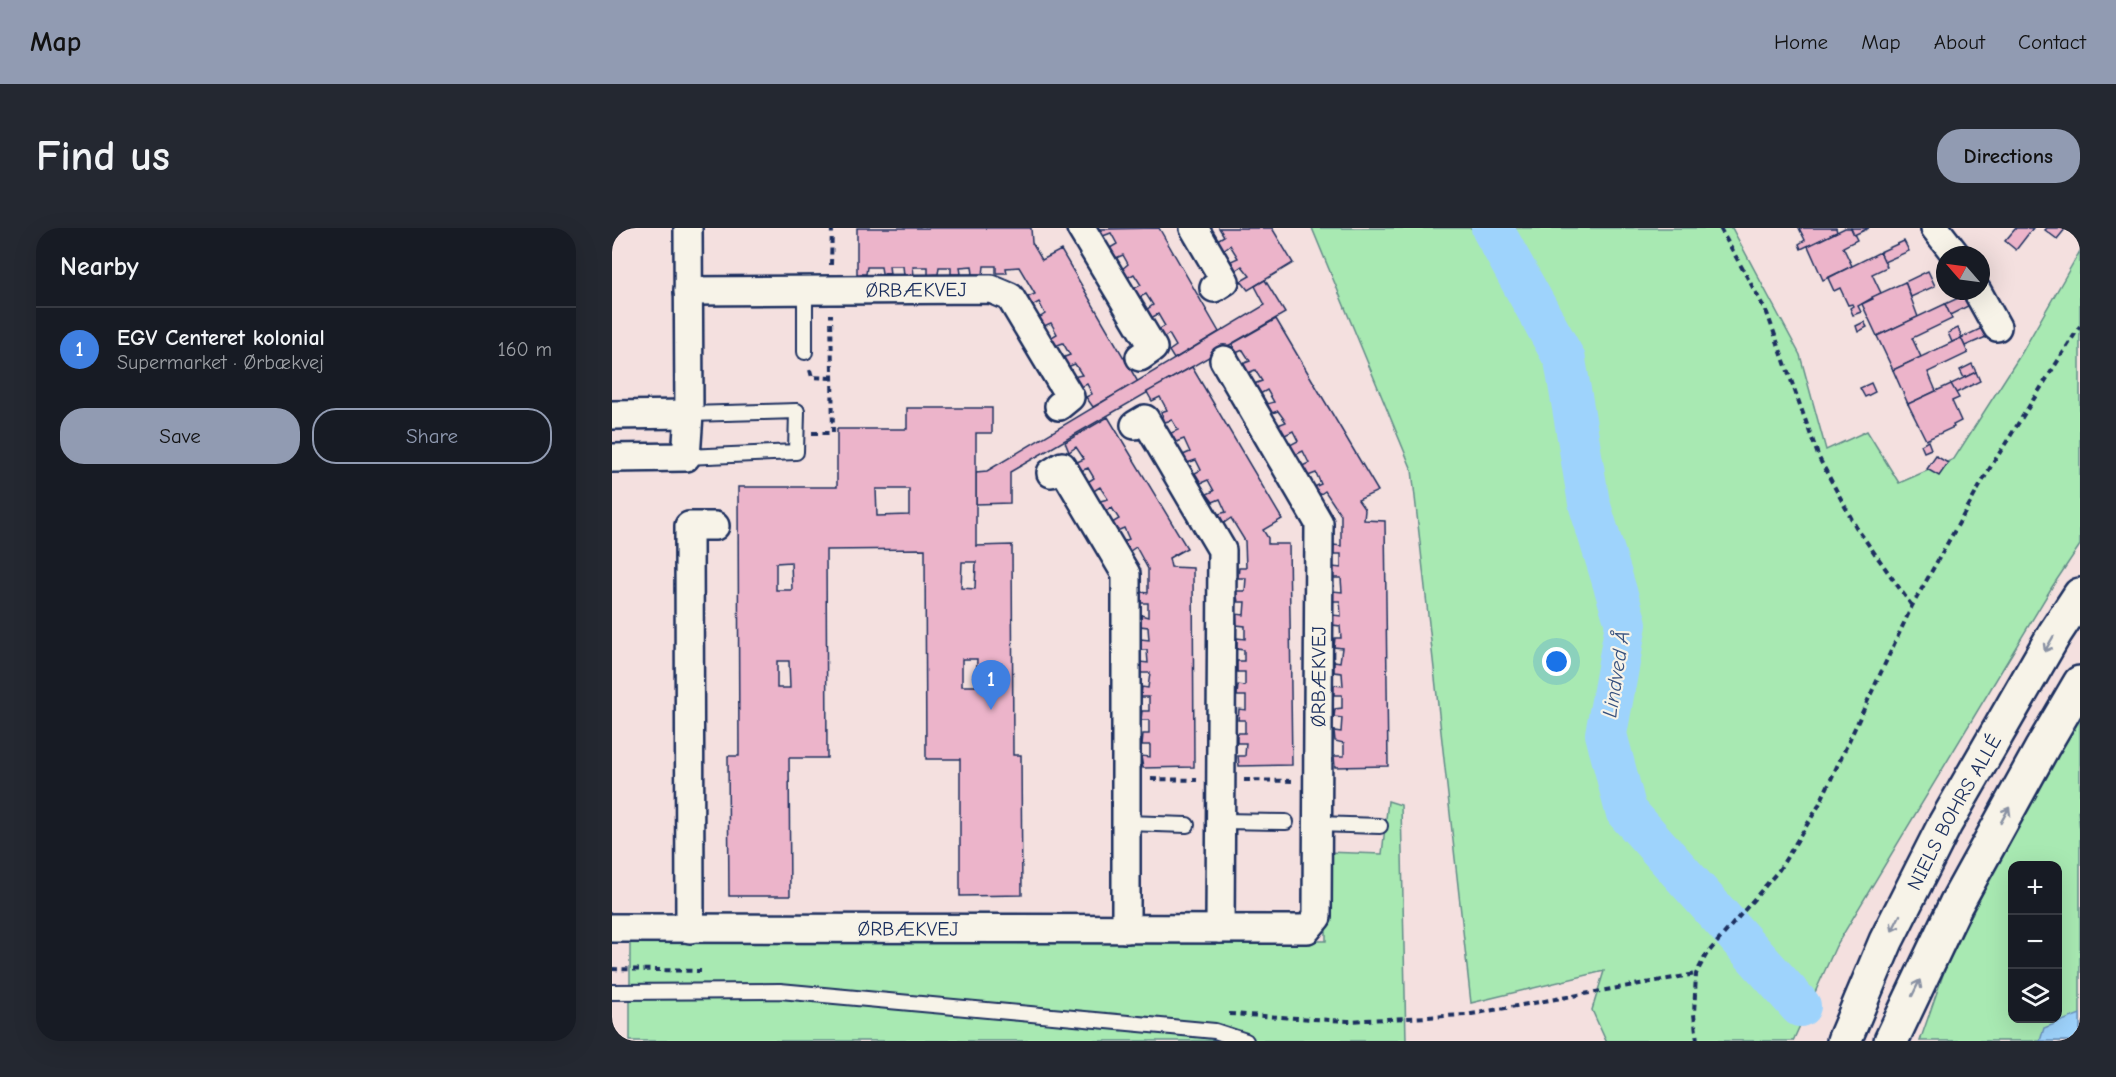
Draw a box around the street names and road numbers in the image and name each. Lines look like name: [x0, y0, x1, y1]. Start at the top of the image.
street label: ØRBÆKVEJ: [865, 278, 967, 301]
street label: ØRBÆKVEJ: [1306, 626, 1330, 727]
street label: NIELS BOHRS ALLÉ: [1902, 730, 2006, 894]
street label: ØRBÆKVEJ: [857, 917, 959, 940]

